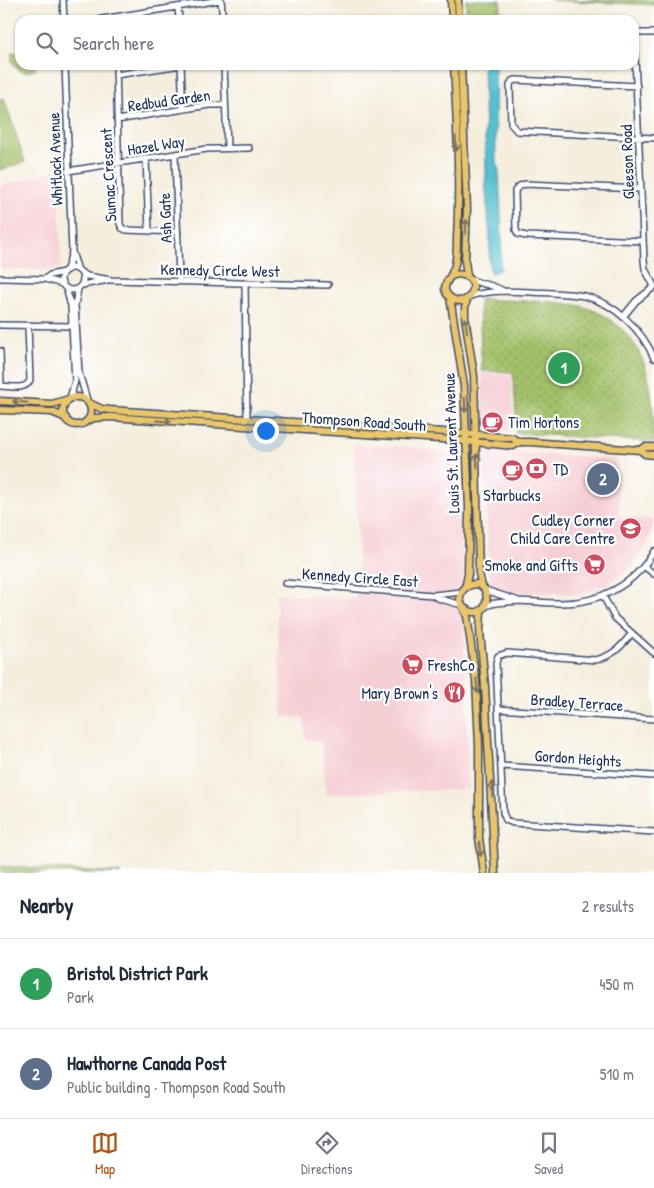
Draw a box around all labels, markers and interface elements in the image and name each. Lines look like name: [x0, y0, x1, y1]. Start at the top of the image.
search box: [15, 15, 639, 70]
icon: search: [33, 29, 61, 57]
text: Search here: [73, 30, 154, 56]
street label: Redbud Garden: [126, 83, 212, 117]
street label: Whitlock Avenue: [42, 111, 68, 206]
street label: Gleeson Road: [615, 124, 639, 200]
street label: Sumac Crescent: [95, 127, 121, 222]
street label: Hazel Way: [126, 130, 186, 160]
one-way arrow: [452, 136, 461, 152]
street label: Ash Gate: [153, 192, 177, 243]
one-way arrow: [462, 219, 471, 235]
street label: Kennedy Circle West: [160, 258, 280, 282]
one-way arrow: [461, 317, 471, 333]
pin: 1: [548, 349, 580, 387]
street label: Louis St. Laurent Avenue: [438, 372, 464, 514]
one-way arrow: [460, 397, 470, 413]
one-way arrow: [12, 398, 28, 407]
street label: Thompson Road South: [301, 406, 427, 436]
cafe icon: Tim Hortons: [480, 410, 504, 434]
place label: Tim Hortons: [508, 411, 579, 433]
one-way arrow: [156, 416, 172, 425]
your location: [253, 418, 279, 444]
one-way arrow: [472, 453, 482, 469]
bank icon: TD: [525, 457, 549, 481]
place label: TD: [553, 458, 568, 480]
cafe icon: Starbucks: [500, 459, 524, 483]
pin: 2: [587, 460, 619, 498]
place label: Starbucks: [483, 484, 541, 506]
place label: Cudley Corner Child Care Centre: [510, 509, 616, 549]
school or university icon: Cudley Corner Child Care Centre: [619, 517, 643, 541]
supermarket icon: Smoke and Gifts: [582, 553, 606, 577]
place label: Smoke and Gifts: [485, 554, 578, 576]
street label: Kennedy Circle East: [301, 562, 419, 592]
supermarket icon: FreshCo: [400, 653, 424, 677]
place label: FreshCo: [427, 654, 475, 676]
one-way arrow: [472, 678, 482, 694]
restaurant icon: Mary Brown's: [442, 681, 466, 705]
place label: Mary Brown's: [361, 682, 438, 704]
street label: Bradley Terrace: [530, 688, 625, 716]
street label: Gordon Heights: [534, 744, 622, 772]
one-way arrow: [487, 782, 496, 798]
one-way arrow: [475, 840, 485, 856]
text: Nearby: [20, 891, 73, 920]
text: 2 results: [582, 895, 634, 917]
text: Bristol District Park: [67, 960, 208, 986]
text: 1: [33, 973, 39, 995]
text: 450 m: [600, 973, 634, 995]
text: Park: [67, 986, 94, 1008]
text: Hawthorne Canada Post: [67, 1050, 226, 1076]
text: 2: [32, 1063, 40, 1085]
text: 510 m: [600, 1063, 634, 1085]
text: Public building · Thompson Road South: [67, 1076, 285, 1098]
tab: Map: [91, 1129, 119, 1178]
tab: Directions: [301, 1129, 352, 1178]
tab: Saved: [534, 1129, 563, 1178]

